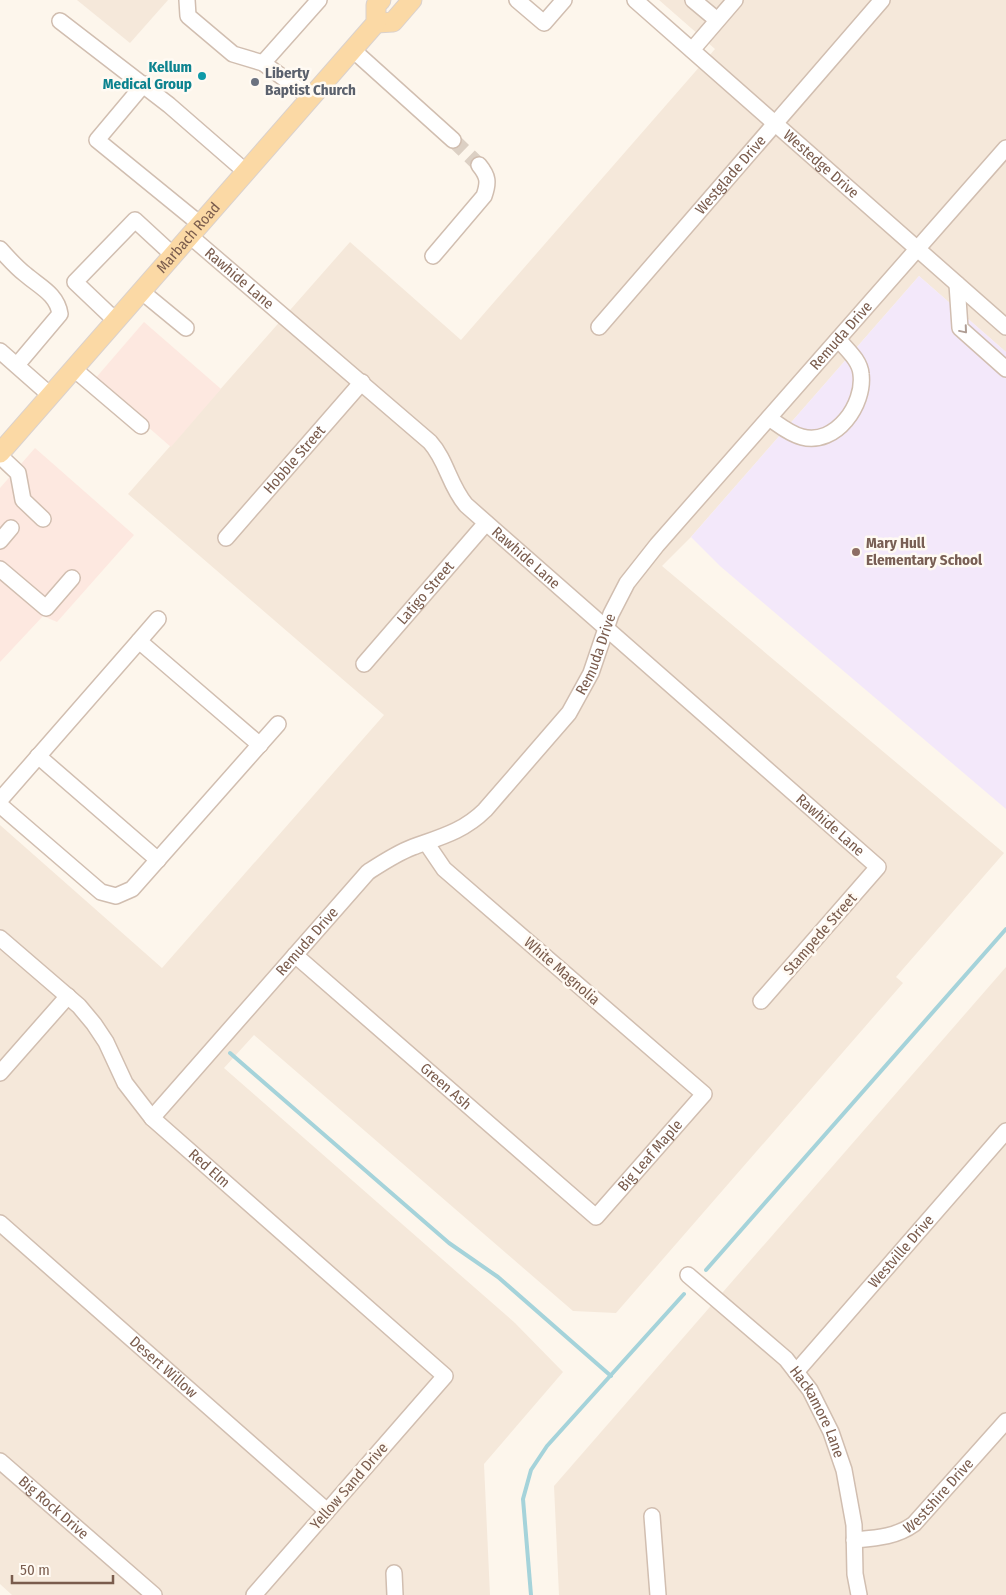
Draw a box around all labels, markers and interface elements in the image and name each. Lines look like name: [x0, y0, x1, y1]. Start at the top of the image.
place label: Kellum Medical Group: [103, 58, 192, 93]
place label: Liberty Baptist Church: [265, 64, 356, 99]
marker: Kellum Medical Group: [196, 70, 208, 82]
marker: Liberty Baptist Church: [249, 76, 261, 88]
street label: Westedge Drive: [780, 126, 862, 202]
street label: Westglade Drive: [691, 132, 770, 218]
street label: Marbach Road: [153, 199, 224, 277]
street label: Rawhide Lane: [201, 244, 277, 313]
street label: Remuda Drive: [806, 298, 876, 374]
one-way arrow: [958, 325, 967, 334]
street label: Hobble Street: [260, 422, 329, 497]
street label: Rawhide Lane: [488, 523, 564, 593]
place label: Mary Hull Elementary School: [866, 534, 983, 569]
marker: Mary Hull Elementary School: [850, 546, 862, 558]
street label: Latigo Street: [393, 558, 458, 628]
street label: Remuda Drive: [572, 611, 619, 698]
street label: Rawhide Lane: [792, 790, 868, 860]
street label: Stampede Street: [780, 889, 860, 979]
street label: Remuda Drive: [272, 903, 342, 979]
street label: White Magnolia: [520, 933, 604, 1009]
street label: Green Ash: [417, 1059, 475, 1113]
street label: Big Leaf Maple: [614, 1116, 686, 1195]
street label: Red Elm: [185, 1145, 234, 1192]
street label: Westville Drive: [864, 1211, 938, 1292]
street label: Desert Willow: [126, 1332, 201, 1402]
street label: Hackamore Lane: [786, 1362, 848, 1460]
street label: Yellow Sand Drive: [306, 1439, 392, 1533]
street label: Westshire Drive: [900, 1455, 977, 1537]
street label: Big Rock Drive: [15, 1472, 92, 1543]
scale bar: [12, 1552, 114, 1584]
text: 50 m: [20, 1561, 50, 1579]

